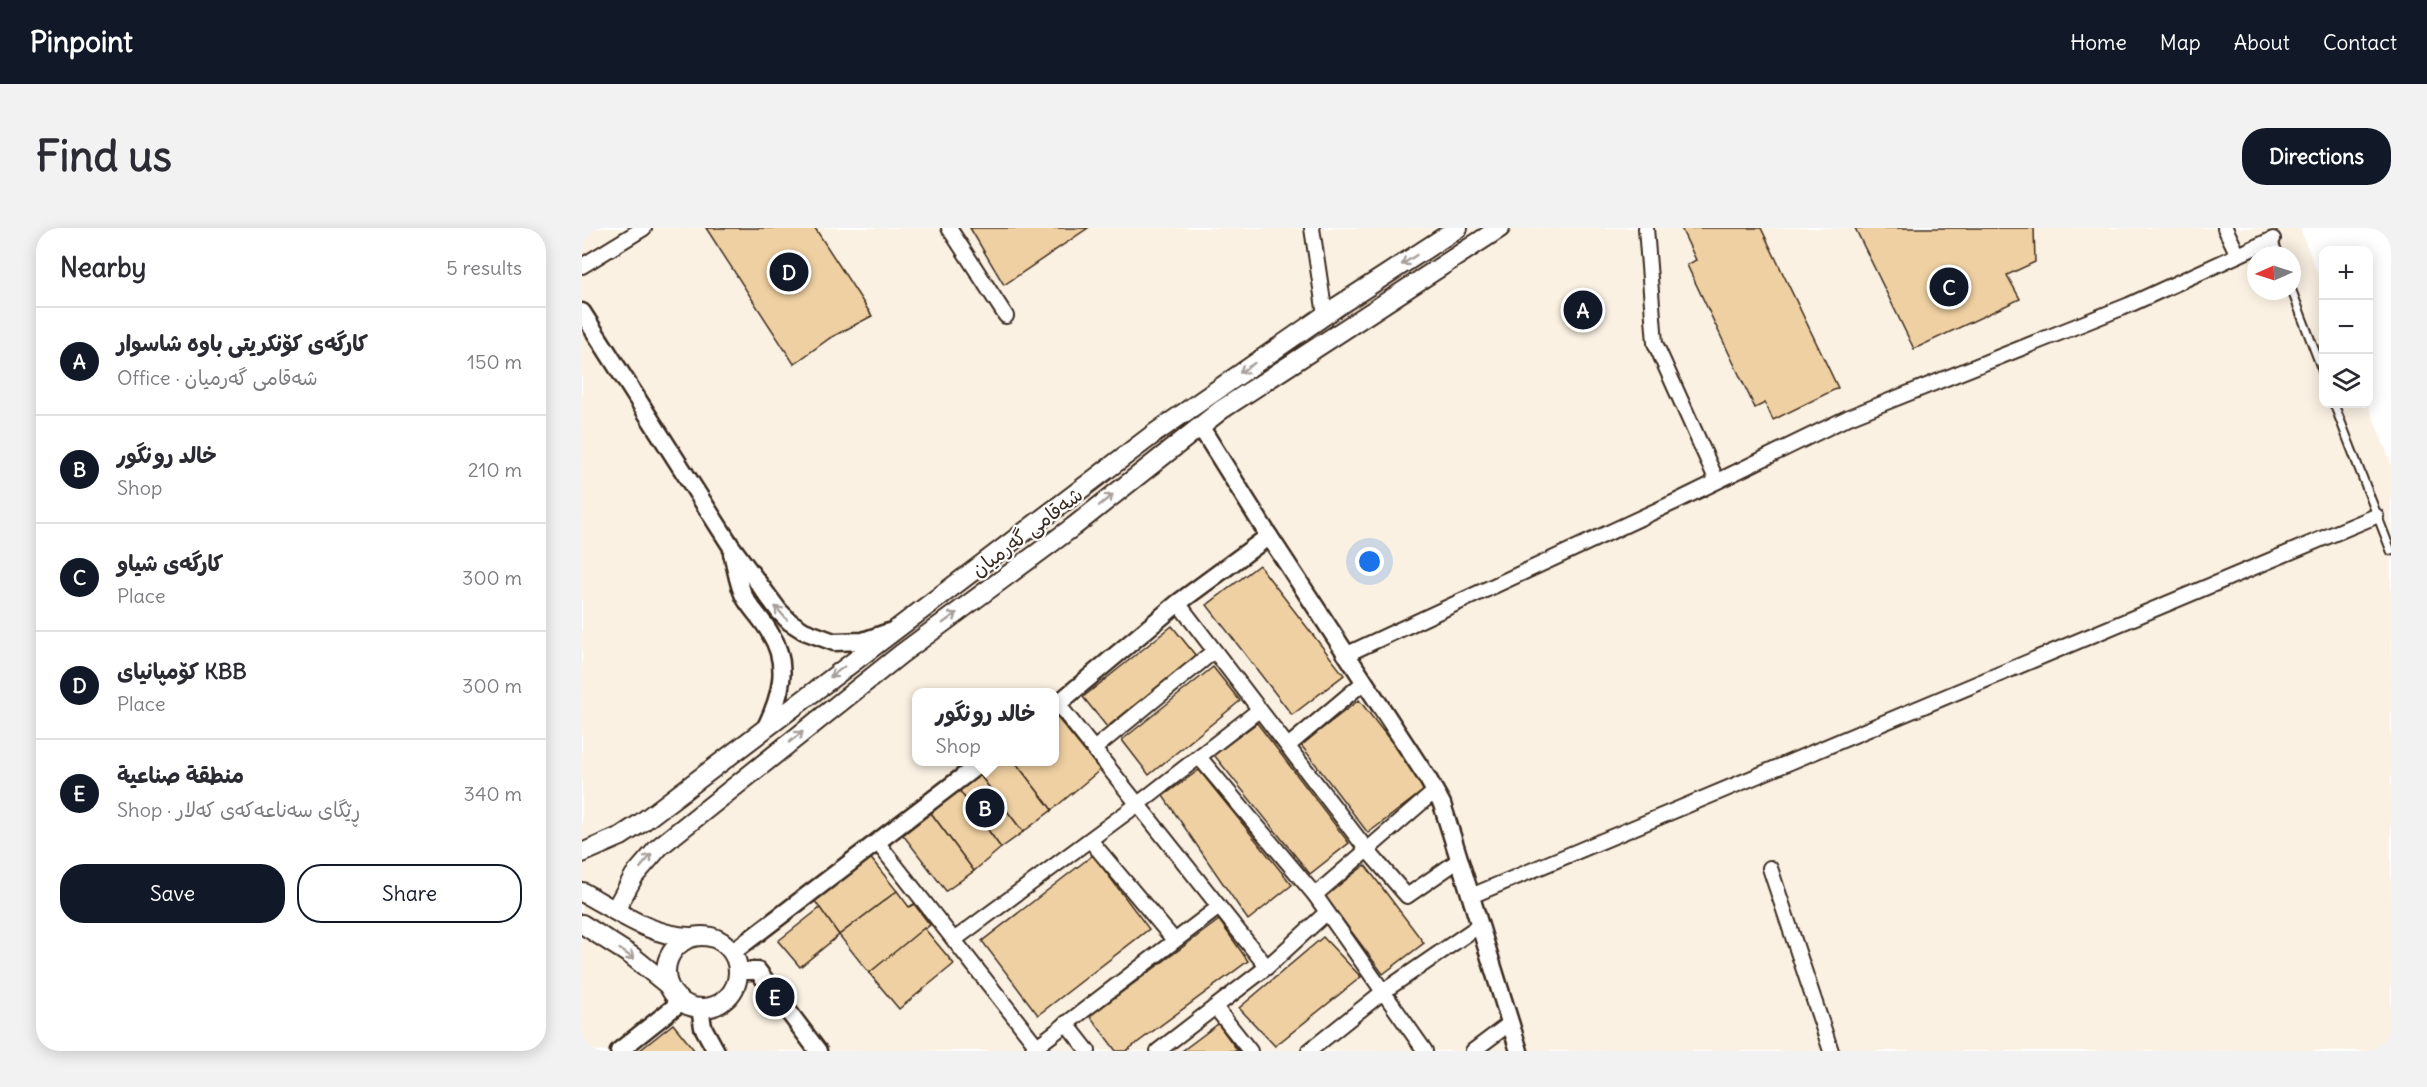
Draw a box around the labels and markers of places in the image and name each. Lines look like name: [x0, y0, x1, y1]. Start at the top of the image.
pin: D: [770, 250, 808, 294]
pin: C: [1930, 264, 1968, 310]
pin: A: [1564, 288, 1602, 332]
pin: B: [966, 786, 1004, 830]
pin: E: [756, 974, 794, 1020]

